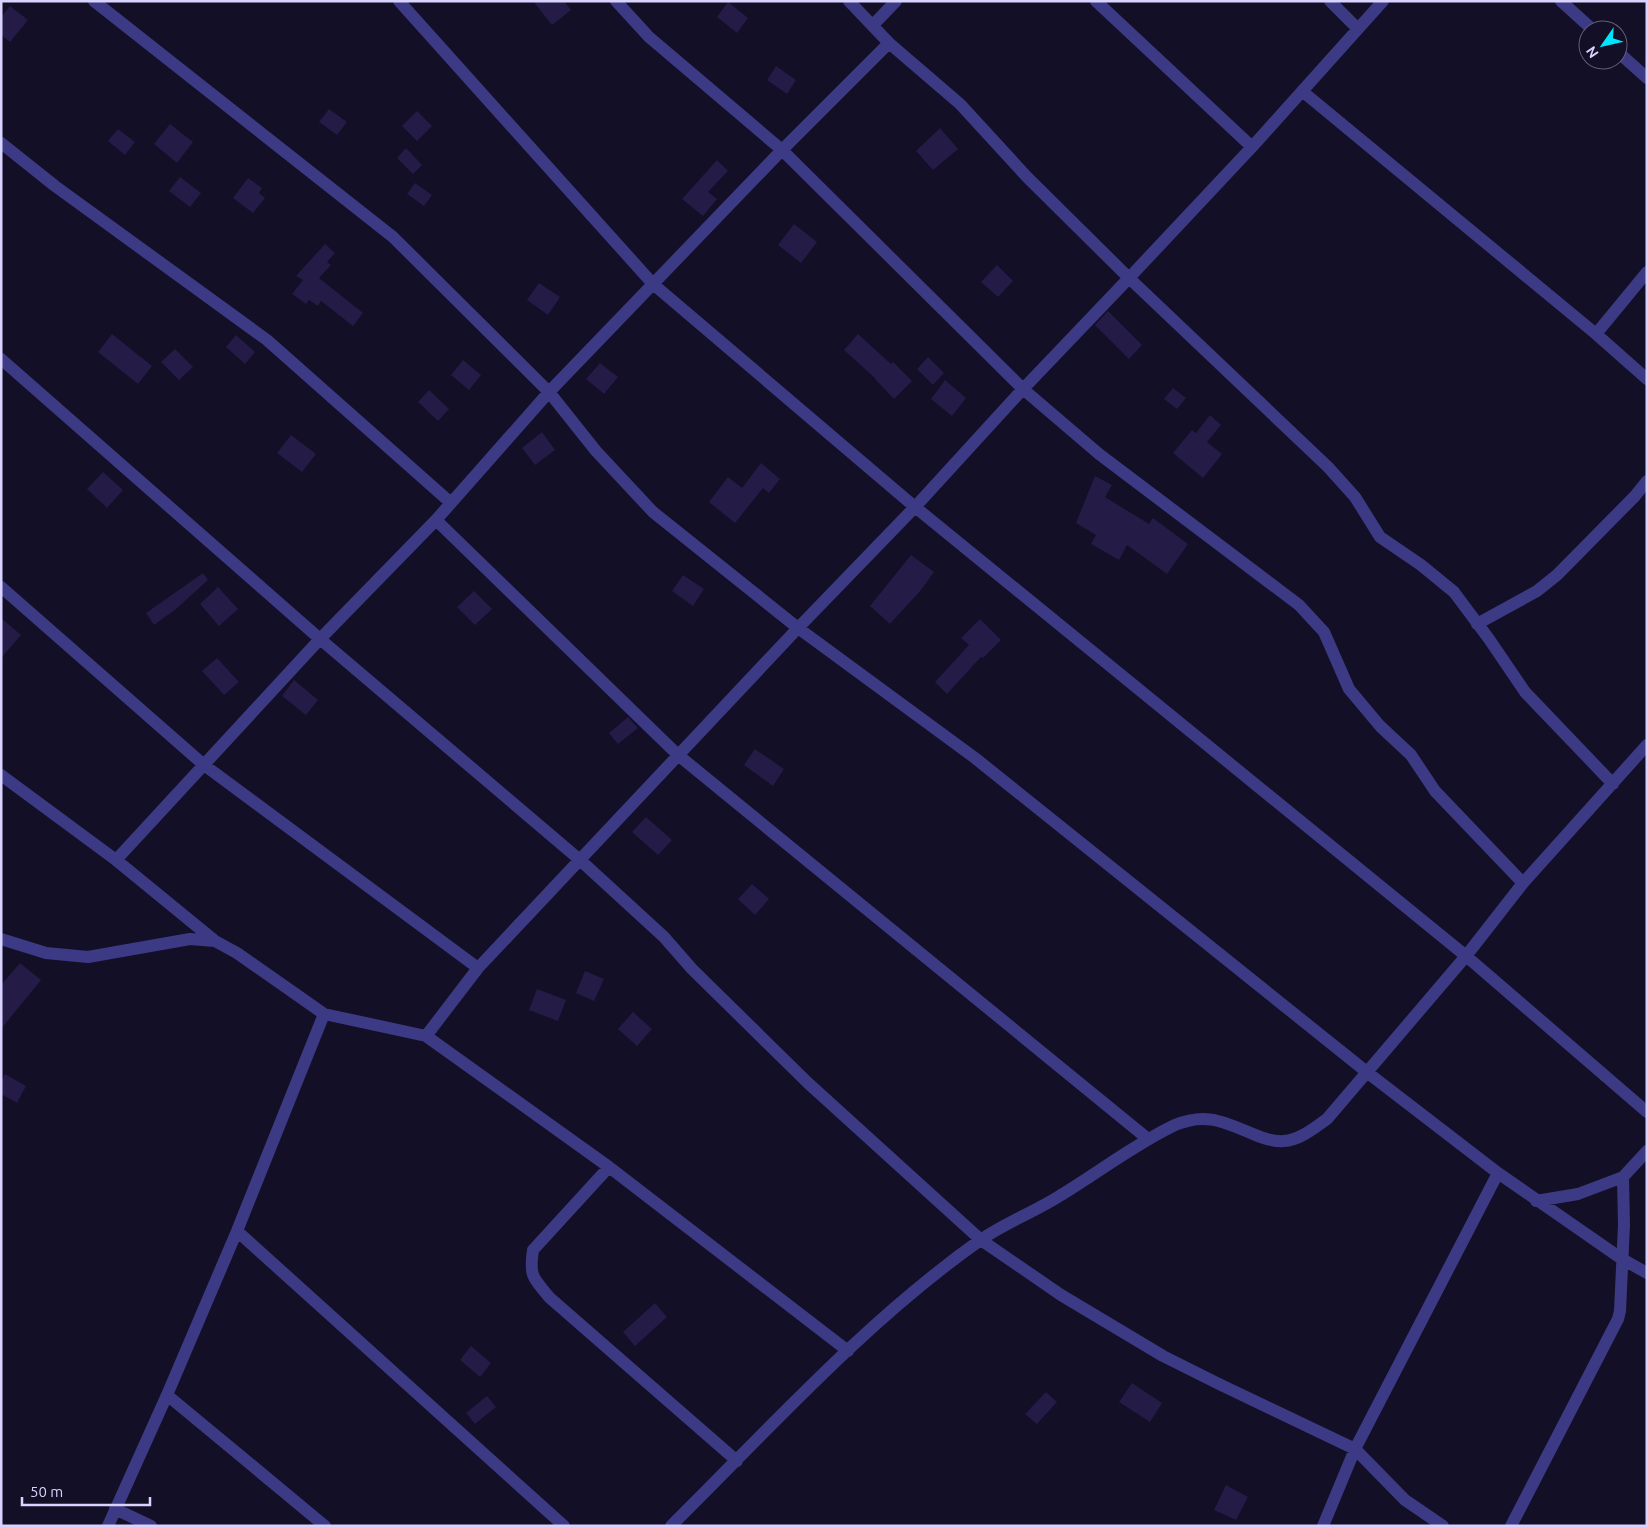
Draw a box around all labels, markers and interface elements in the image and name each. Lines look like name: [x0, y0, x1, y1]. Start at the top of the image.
north arrow: [1578, 20, 1628, 70]
text: N: [1583, 43, 1602, 61]
scale bar: [22, 1474, 150, 1506]
text: 50 m: [30, 1483, 63, 1500]

